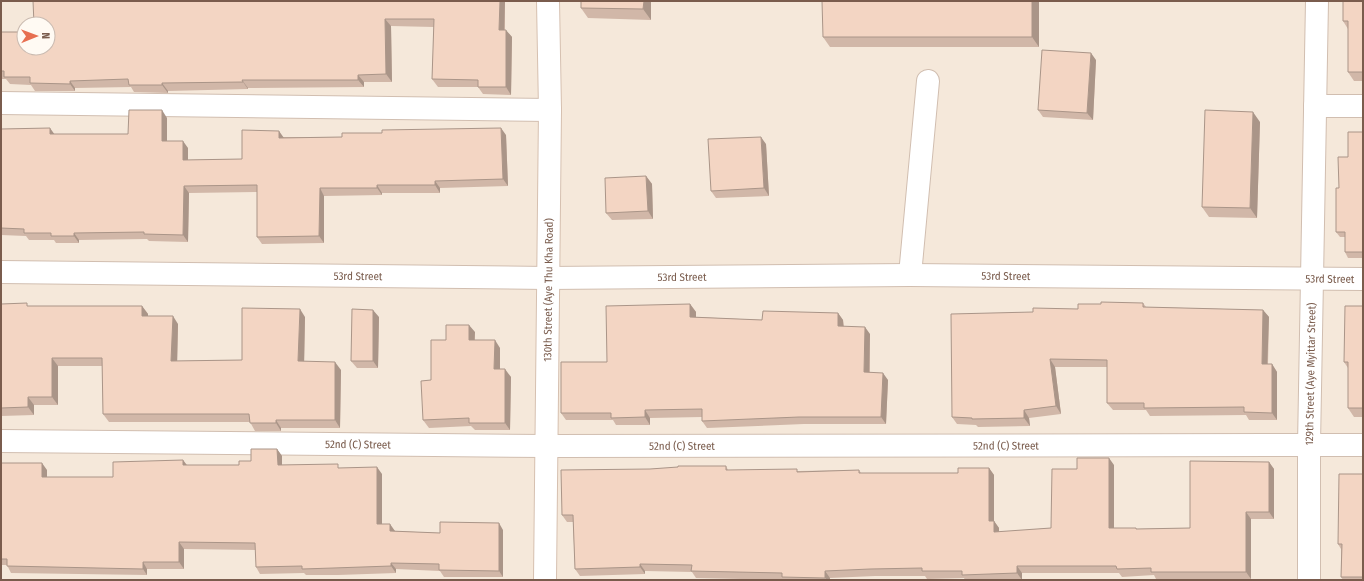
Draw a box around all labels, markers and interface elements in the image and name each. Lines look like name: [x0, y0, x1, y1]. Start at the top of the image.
north arrow: [16, 16, 56, 56]
text: N: [39, 32, 52, 39]
street label: 130th Street (Aye Thu Kha Road): [541, 218, 555, 362]
street label: 53rd Street: [333, 269, 383, 283]
street label: 53rd Street: [981, 269, 1031, 283]
street label: 53rd Street: [657, 270, 707, 284]
street label: 53rd Street: [1305, 272, 1355, 285]
street label: 129th Street (Aye Myittar Street): [1302, 302, 1318, 446]
street label: 52nd (C) Street: [325, 437, 391, 451]
street label: 52nd (C) Street: [649, 439, 715, 452]
street label: 52nd (C) Street: [973, 439, 1039, 452]

